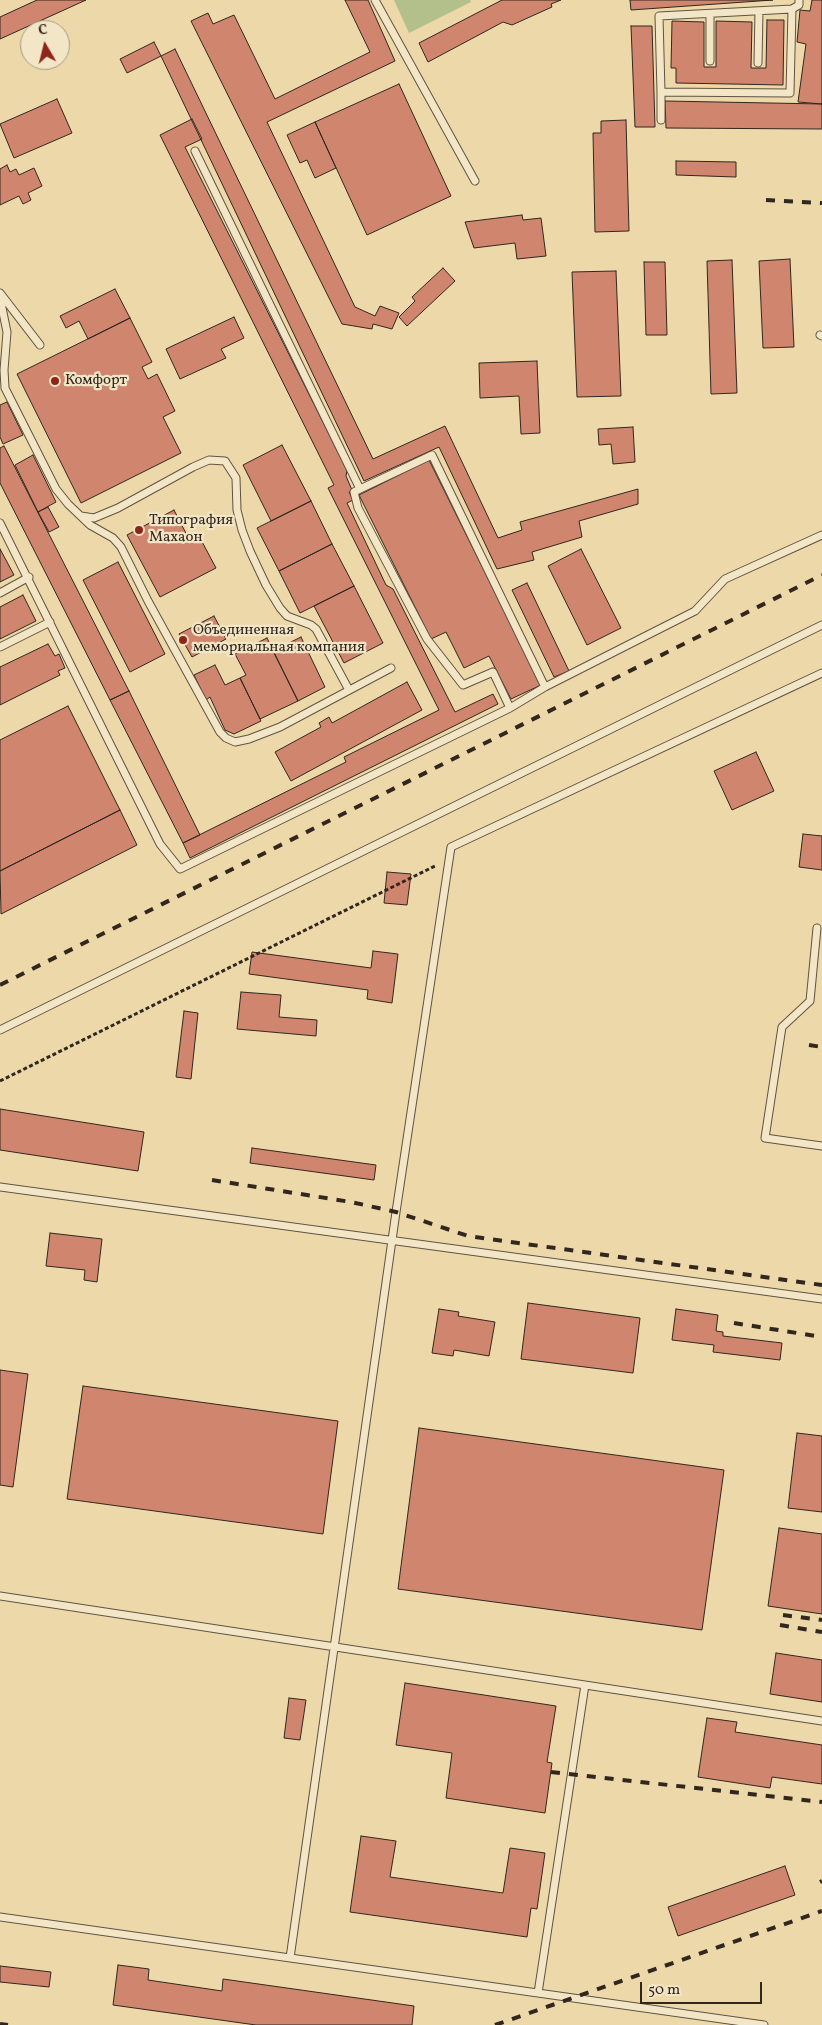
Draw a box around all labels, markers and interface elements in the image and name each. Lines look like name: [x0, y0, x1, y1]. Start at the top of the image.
north arrow: [20, 20, 70, 70]
text: С: [37, 21, 49, 41]
place label: Комфорт: [65, 372, 127, 390]
marker: Комфорт: [49, 375, 61, 387]
place label: Типография Махаон: [149, 512, 233, 547]
marker: Типография Махаон: [133, 524, 145, 536]
place label: Объединенная мемориальная компания: [193, 622, 365, 657]
marker: Объединенная мемориальная компания: [177, 634, 189, 646]
scale bar: [642, 1972, 764, 2004]
text: 50 m: [648, 1980, 680, 2001]

